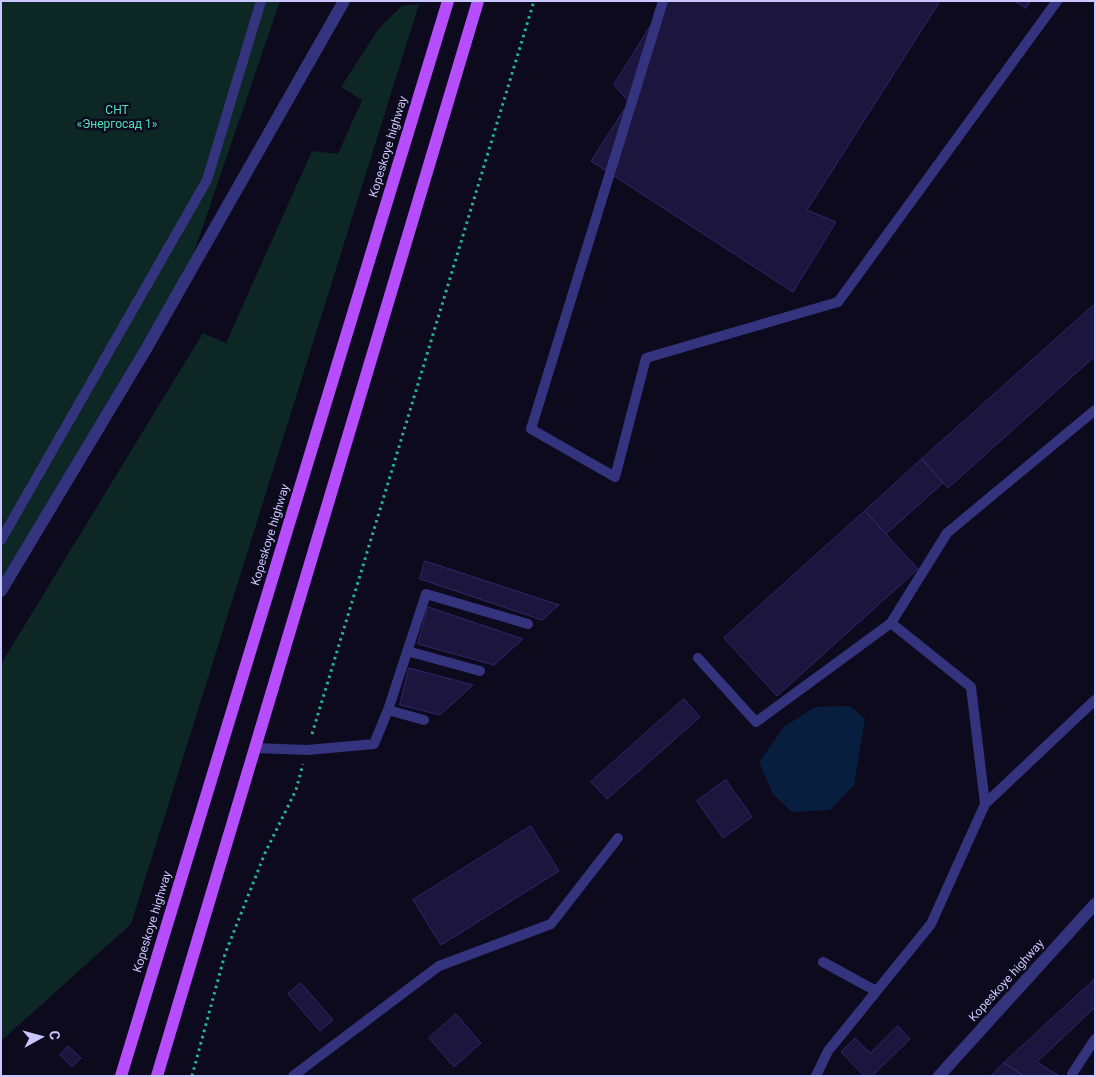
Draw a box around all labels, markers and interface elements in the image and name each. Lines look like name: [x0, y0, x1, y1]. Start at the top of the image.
street label: Kopeskoye highway: [367, 95, 411, 199]
park label: СНТ «Энергосад 1»: [77, 104, 157, 132]
street label: Kopeskoye highway: [249, 483, 293, 587]
street label: Kopeskoye highway: [131, 870, 175, 974]
street label: Kopeskoye highway: [966, 937, 1048, 1025]
north arrow: [15, 1012, 65, 1062]
text: С: [46, 1030, 63, 1041]

